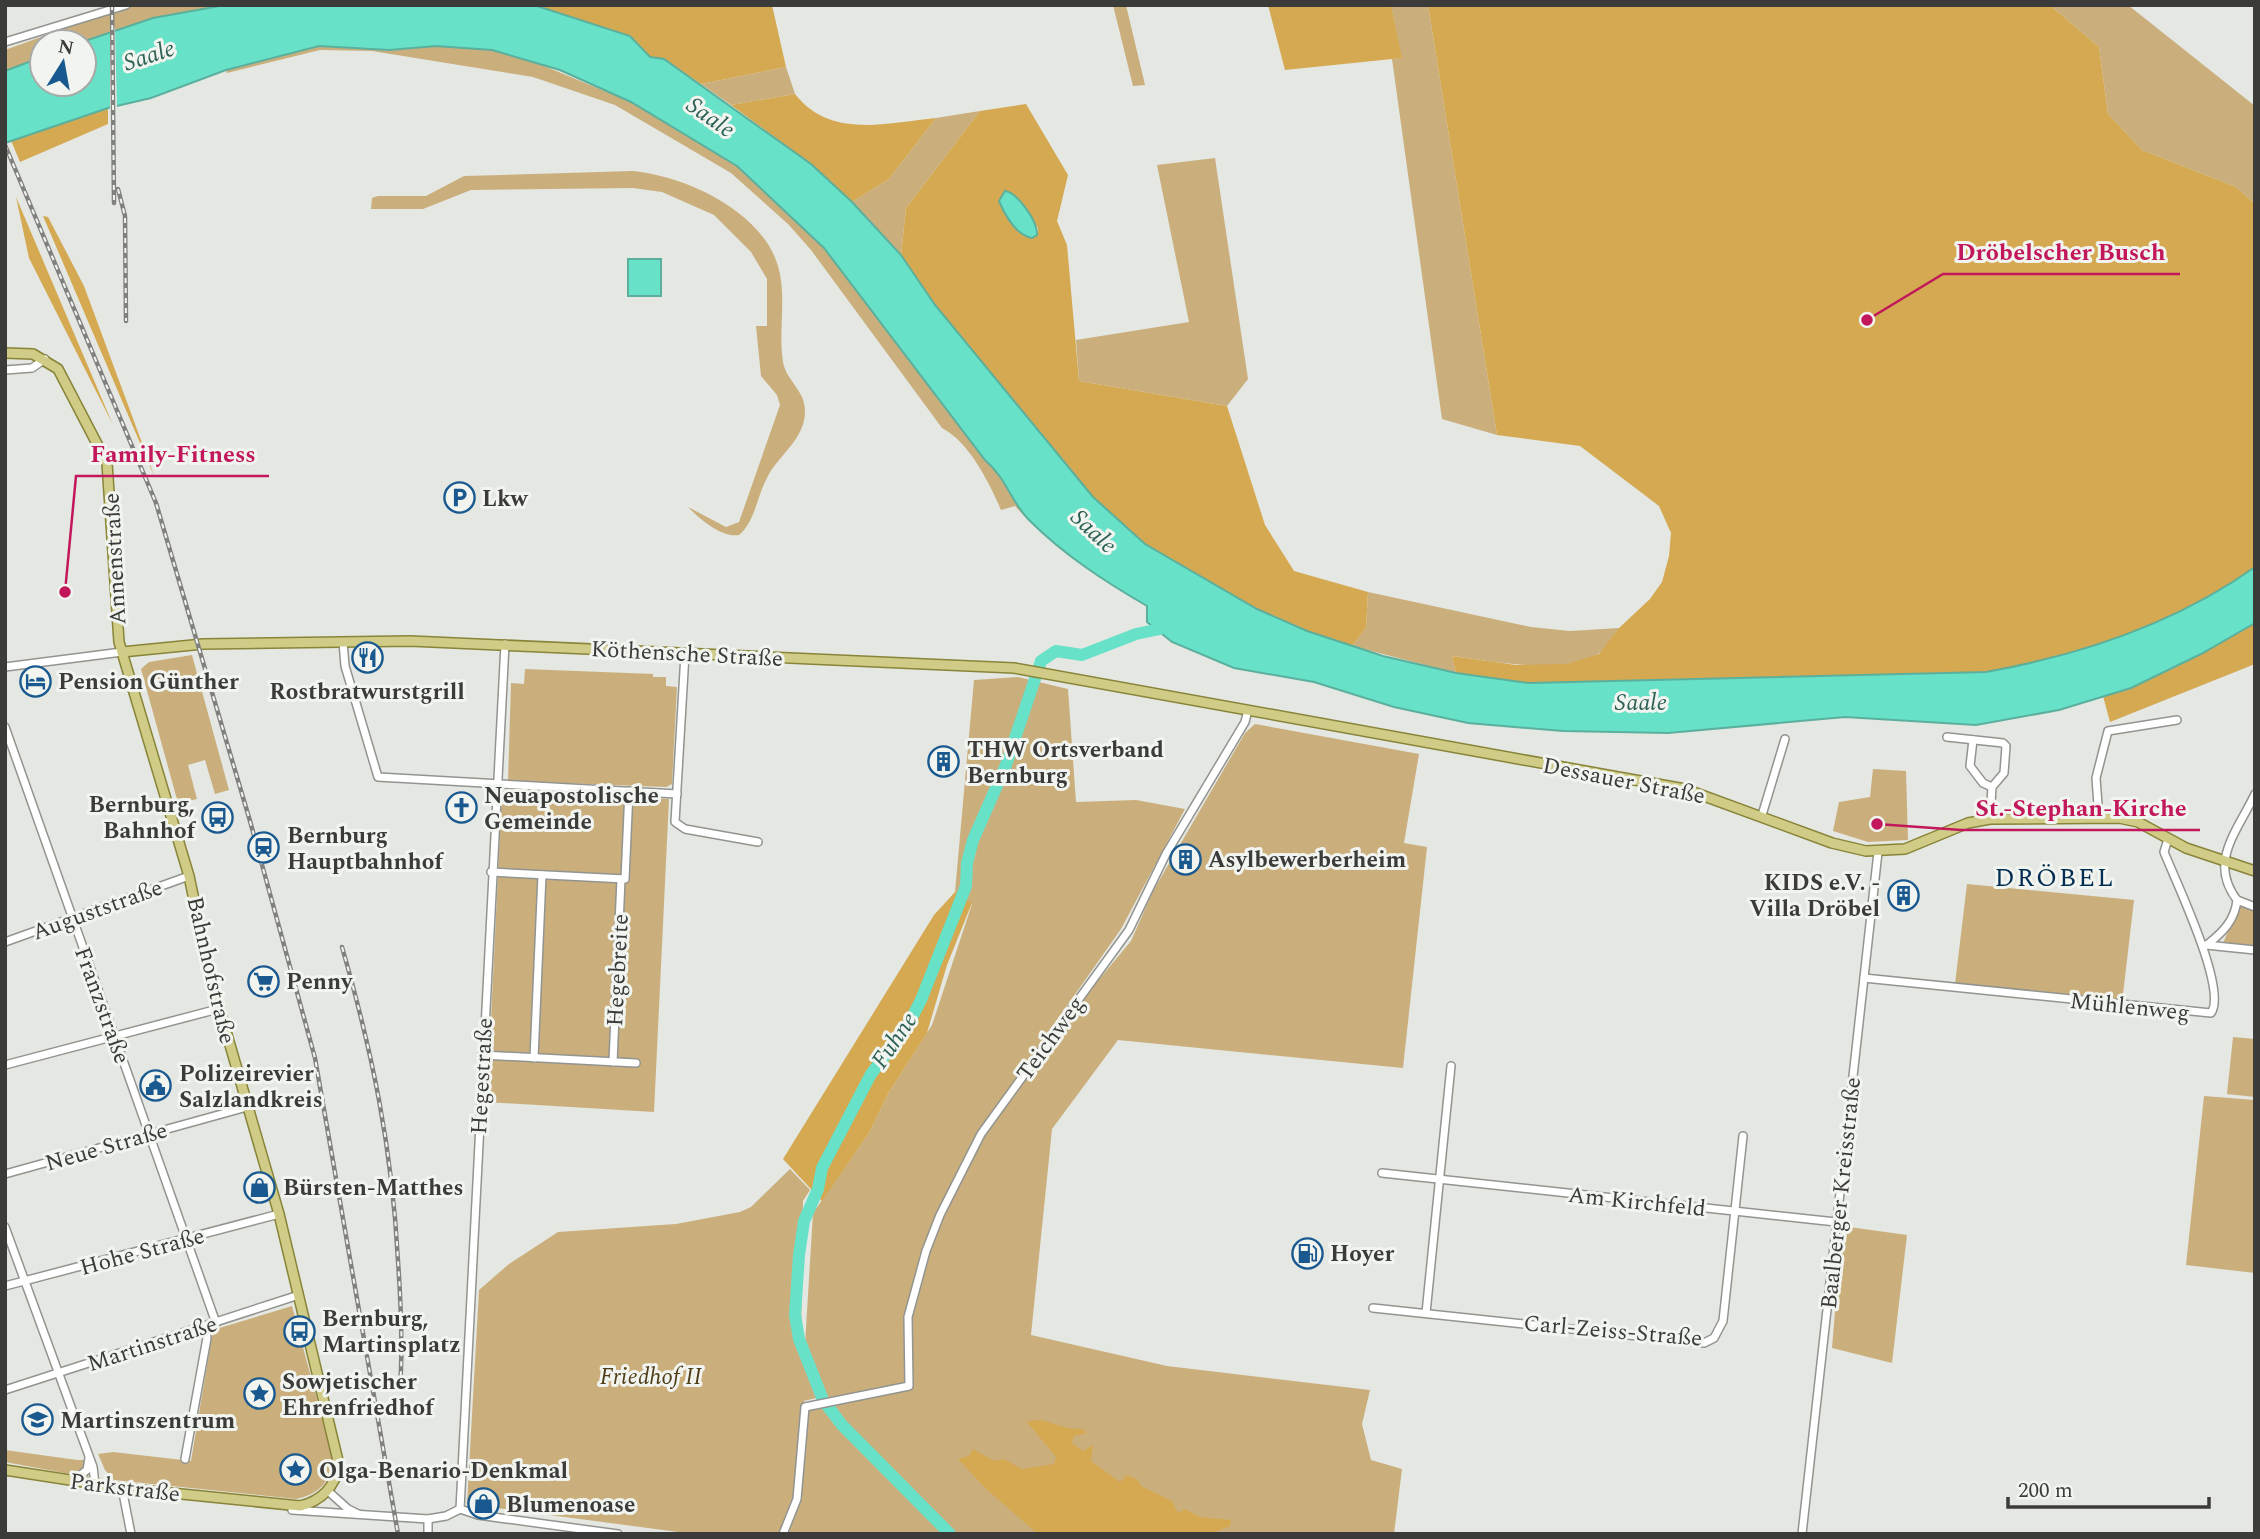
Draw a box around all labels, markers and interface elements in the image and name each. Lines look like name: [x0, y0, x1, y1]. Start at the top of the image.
north arrow: [28, 28, 98, 98]
water label: Saale: [119, 31, 180, 81]
text: N: [56, 32, 76, 63]
water label: Saale: [679, 88, 742, 148]
callout: Dröbelscher Busch: [1943, 229, 2180, 274]
text: Dröbelscher Busch: [1956, 235, 2166, 271]
callout: Family-Fitness: [76, 431, 269, 476]
text: Family-Fitness: [90, 437, 256, 473]
parking icon: Lkw: [442, 481, 476, 515]
place label: Lkw: [482, 482, 529, 517]
street label: Annenstraße: [95, 492, 136, 626]
water label: Saale: [1062, 501, 1125, 563]
street label: Köthensche Straße: [590, 632, 784, 677]
restaurant icon: Rostbratwurstgrill: [350, 640, 384, 674]
hotel icon: Pension Günther: [18, 664, 52, 698]
place label: Pension Günther: [58, 665, 239, 700]
place label: Rostbratwurstgrill: [269, 675, 465, 710]
water label: Saale: [1615, 685, 1667, 721]
place label: THW Ortsverband Bernburg: [967, 733, 1164, 794]
building icon: THW Ortsverband Bernburg: [927, 745, 961, 779]
street label: Dessauer Straße: [1539, 749, 1708, 814]
place label: Neuapostolische Gemeinde: [484, 779, 659, 840]
callout: St.-Stephan-Kirche: [1961, 785, 2200, 830]
place label: Bernburg, Bahnhof: [88, 788, 196, 849]
church icon: Neuapostolische Gemeinde: [444, 791, 478, 825]
text: St.-Stephan-Kirche: [1975, 791, 2187, 827]
bus stop icon: Bernburg, Bahnhof: [201, 800, 235, 834]
place label: Bernburg Hauptbahnhof: [287, 819, 444, 880]
station icon: Bernburg Hauptbahnhof: [247, 831, 281, 865]
building icon: Asylbewerberheim: [1168, 842, 1202, 876]
place label: Asylbewerberheim: [1208, 843, 1407, 878]
district label: DRÖBEL: [1995, 858, 2115, 898]
place label: KIDS e.V. - Villa Dröbel: [1749, 866, 1880, 927]
street label: Auguststraße: [27, 871, 168, 950]
building icon: KIDS e.V. - Villa Dröbel: [1886, 878, 1920, 912]
street label: Bahnhofstraße: [177, 893, 245, 1048]
street label: Hegebreite: [598, 913, 639, 1027]
street label: Franzstraße: [64, 942, 139, 1069]
supermarket icon: Penny: [246, 964, 280, 998]
place label: Penny: [286, 965, 353, 1000]
street label: Mühlenweg: [2068, 984, 2192, 1031]
street label: Teichweg: [1008, 989, 1094, 1089]
water label: Fuhne: [863, 1005, 927, 1076]
street label: Hegestraße: [462, 1017, 503, 1135]
place label: Polizeirevier Salzlandkreis: [179, 1057, 323, 1118]
public building icon: Polizeirevier Salzlandkreis: [139, 1069, 173, 1103]
street label: Baalberger Kreisstraße: [1812, 1075, 1871, 1311]
street label: Neue Straße: [41, 1113, 172, 1182]
shop icon: Bürsten-Matthes: [243, 1170, 277, 1204]
place label: Bürsten-Matthes: [283, 1171, 464, 1206]
street label: Am Kirchfeld: [1566, 1178, 1708, 1227]
street label: Hohe Straße: [76, 1219, 209, 1286]
fuel station icon: Hoyer: [1290, 1236, 1324, 1270]
place label: Hoyer: [1330, 1237, 1394, 1272]
place label: Bernburg, Martinsplatz: [322, 1302, 461, 1363]
street label: Carl-Zeiss-Straße: [1522, 1306, 1704, 1357]
street label: Martinstraße: [83, 1307, 222, 1382]
bus stop icon: Bernburg, Martinsplatz: [282, 1314, 316, 1348]
park label: Friedhof II: [600, 1360, 703, 1395]
place label: Sowjetischer Ehrenfriedhof: [282, 1365, 435, 1426]
place icon: Sowjetischer Ehrenfriedhof: [242, 1377, 276, 1411]
school or university icon: Martinszentrum: [20, 1403, 54, 1437]
place label: Martinszentrum: [60, 1404, 236, 1439]
place icon: Olga-Benario-Denkmal: [279, 1453, 313, 1487]
place label: Olga-Benario-Denkmal: [319, 1454, 568, 1489]
street label: Parkstraße: [68, 1464, 182, 1513]
scale bar: [2008, 1466, 2209, 1510]
text: 200 m: [2018, 1475, 2073, 1507]
shop icon: Blumenoase: [466, 1487, 500, 1521]
place label: Blumenoase: [506, 1488, 636, 1523]

